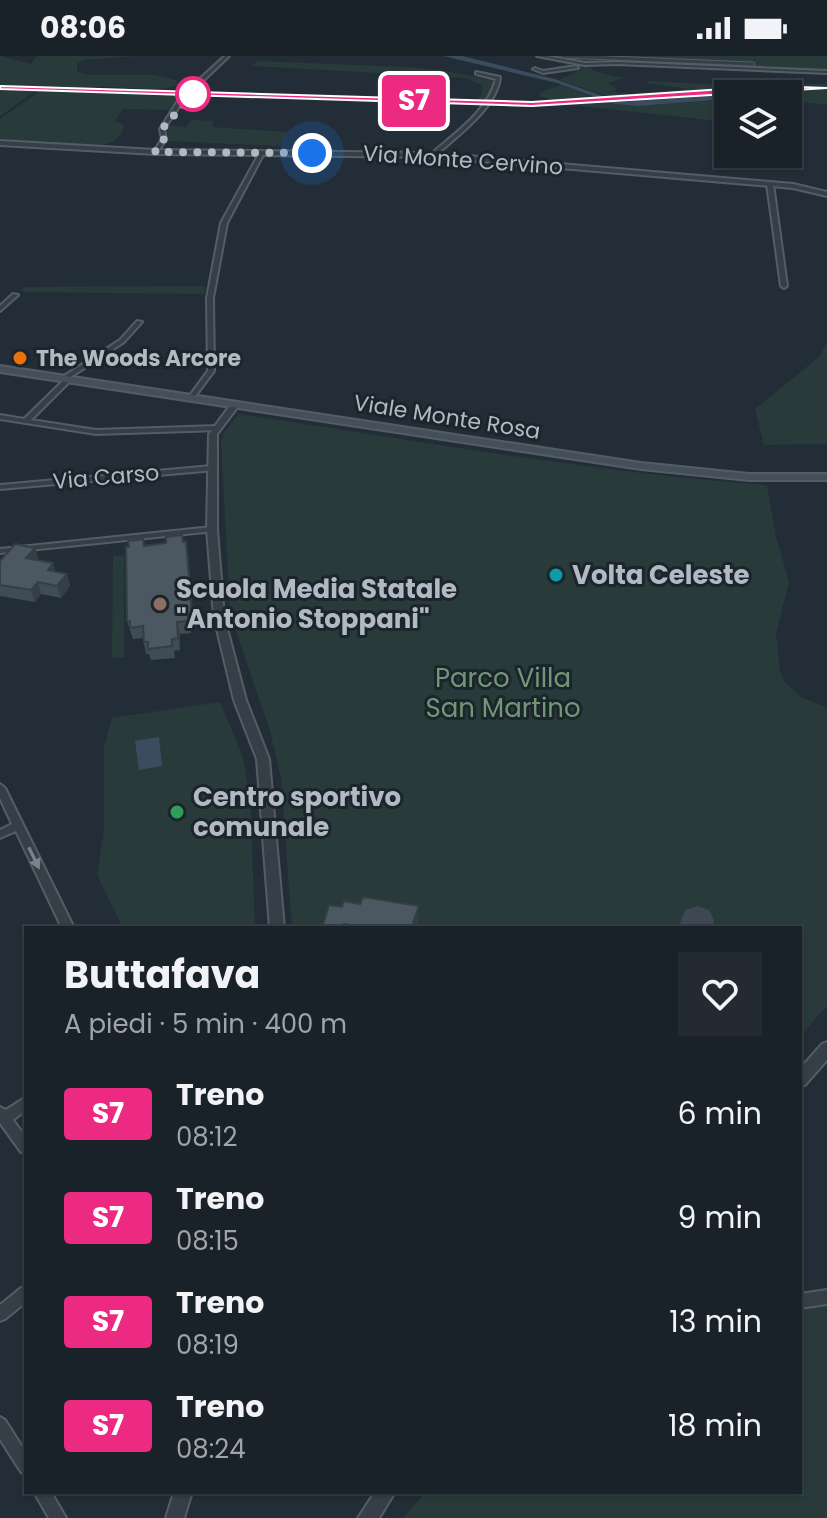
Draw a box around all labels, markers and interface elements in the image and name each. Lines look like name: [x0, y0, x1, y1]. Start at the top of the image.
text: 08:06: [40, 6, 126, 49]
line badge: S7: [378, 75, 450, 127]
unlabelled marker: [176, 77, 210, 111]
map controls: [714, 80, 802, 168]
button: layers: [714, 80, 802, 168]
text: S7: [398, 81, 430, 120]
your location: [292, 133, 332, 173]
street label: Via Monte Cervino: [362, 138, 564, 182]
place label: The Woods Arcore: [36, 343, 241, 374]
marker: The Woods Arcore: [11, 349, 29, 367]
street label: Viale Monte Rosa: [351, 387, 543, 447]
street label: Via Carso: [52, 457, 160, 497]
place label: Volta Celeste: [572, 557, 750, 593]
marker: Volta Celeste: [547, 566, 565, 584]
place label: Scuola Media Statale "Antonio Stoppani": [176, 571, 457, 637]
marker: Scuola Media Statale "Antonio Stoppani": [151, 595, 169, 613]
park label: Parco Villa San Martino: [425, 660, 581, 726]
place label: Centro sportivo comunale: [193, 779, 401, 845]
marker: Centro sportivo comunale: [168, 803, 186, 821]
one-way arrow: [27, 846, 41, 869]
text: Buttafava: [64, 948, 260, 1001]
button: heart: [678, 952, 762, 1036]
text: A piedi · 5 min · 400 m: [64, 1006, 347, 1042]
text: Treno: [176, 1073, 264, 1116]
text: 6 min: [677, 1092, 762, 1135]
text: S7: [92, 1094, 124, 1133]
text: 08:12: [176, 1119, 238, 1155]
text: Treno: [176, 1177, 264, 1220]
text: 9 min: [678, 1196, 762, 1239]
text: S7: [92, 1198, 124, 1237]
text: 08:15: [176, 1223, 239, 1259]
text: Treno: [176, 1281, 264, 1324]
text: 13 min: [669, 1300, 762, 1343]
text: S7: [92, 1302, 124, 1341]
text: 08:19: [176, 1327, 239, 1363]
text: Treno: [176, 1385, 264, 1428]
text: 18 min: [668, 1404, 762, 1447]
text: S7: [92, 1406, 124, 1445]
text: 08:24: [176, 1431, 246, 1467]

